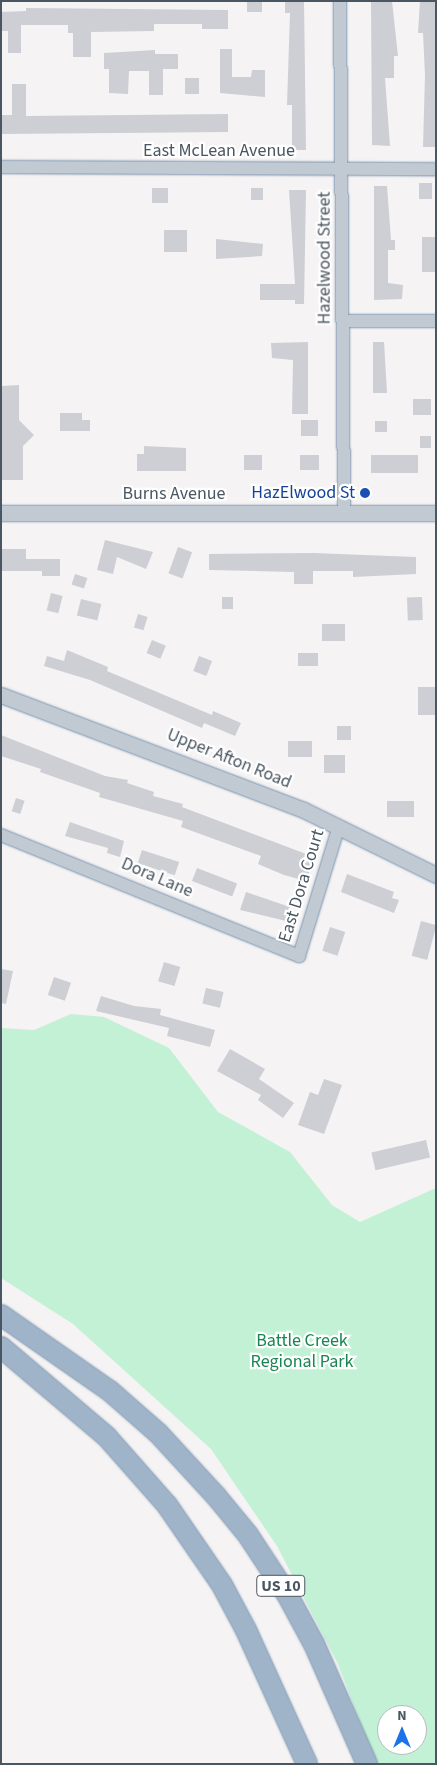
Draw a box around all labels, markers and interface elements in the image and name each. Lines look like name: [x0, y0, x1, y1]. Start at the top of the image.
street label: East McLean Avenue: [143, 140, 295, 162]
street label: Hazelwood Street: [314, 192, 336, 324]
place label: HazElwood St: [251, 482, 355, 504]
street label: Burns Avenue: [122, 483, 226, 505]
marker: HazElwood St: [359, 487, 371, 499]
street label: Upper Afton Road: [164, 724, 294, 794]
street label: East Dora Court: [275, 827, 329, 945]
street label: Dora Lane: [118, 853, 196, 903]
park label: Battle Creek Regional Park: [251, 1331, 353, 1374]
road number: US 10: [256, 1572, 306, 1600]
north arrow: [377, 1705, 427, 1755]
text: N: [397, 1706, 407, 1726]

